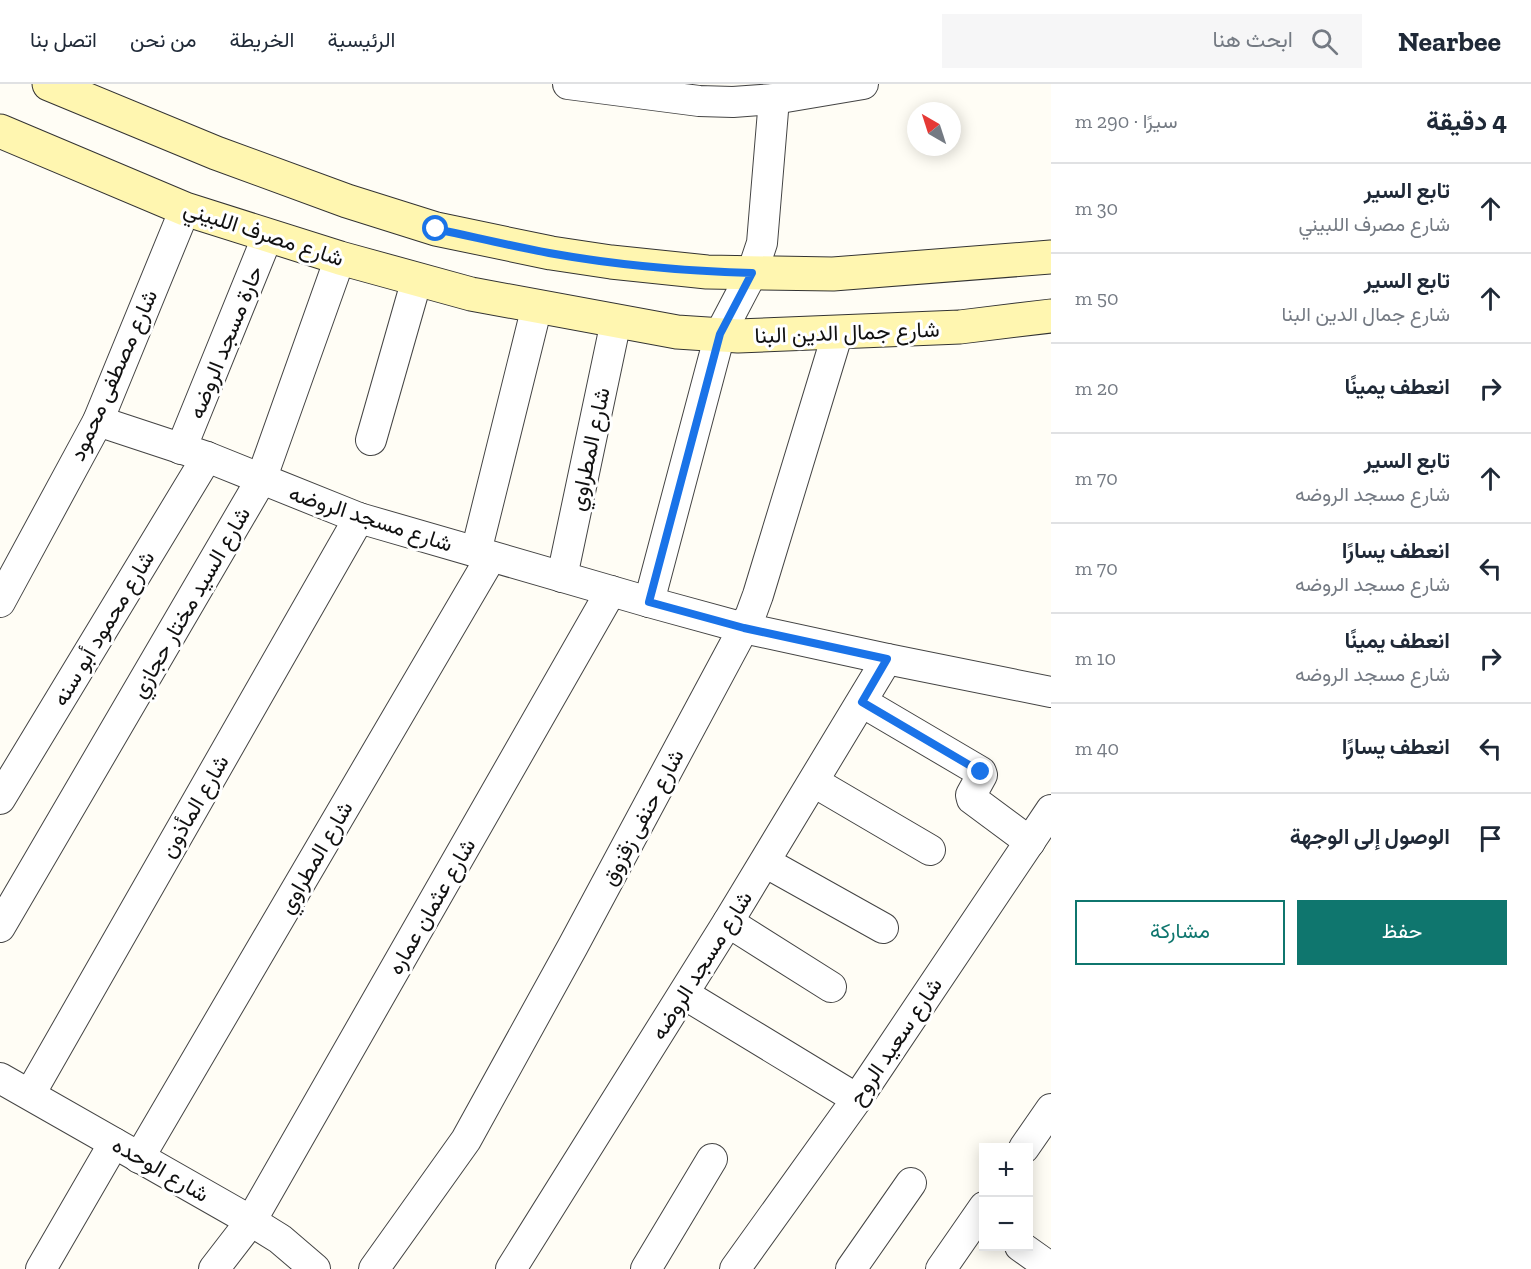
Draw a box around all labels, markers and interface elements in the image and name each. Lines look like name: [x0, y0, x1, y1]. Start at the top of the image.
search box: [942, 14, 1362, 68]
icon: search: [1308, 25, 1341, 58]
text: Nearbee: [1398, 25, 1501, 58]
text: ابحث هنا: [1212, 26, 1293, 53]
text: اتصل بنا: [30, 27, 97, 52]
text: من نحن: [130, 27, 197, 52]
text: الخريطة: [230, 27, 294, 52]
text: الرئيسية: [327, 27, 395, 52]
north arrow: [907, 102, 961, 156]
text: 4 دقيقة: [1426, 105, 1507, 137]
text: سيرًا · 290 m: [1075, 109, 1177, 133]
text: تابع السير: [1364, 177, 1450, 204]
icon: ahead: [1474, 192, 1507, 225]
street label: شارع مصرف اللبيني: [179, 195, 347, 277]
text: 30 m: [1075, 196, 1118, 220]
text: شارع مصرف اللبيني: [1298, 212, 1450, 236]
route start: [422, 215, 448, 241]
street label: حارة مسجد الروضه: [182, 262, 268, 423]
text: تابع السير: [1364, 267, 1450, 294]
icon: ahead: [1474, 282, 1507, 315]
street label: شارع مصطفى محمود: [64, 285, 164, 465]
text: 50 m: [1075, 286, 1119, 310]
text: شارع جمال الدين البنا: [1282, 302, 1450, 326]
street label: شارع جمال الدين البنا: [754, 316, 940, 350]
icon: right: [1474, 372, 1507, 405]
text: انعطف يمينًا: [1344, 373, 1450, 400]
text: 20 m: [1075, 376, 1119, 400]
street label: شارع المطراوي: [563, 385, 621, 514]
text: تابع السير: [1364, 447, 1450, 474]
icon: ahead: [1474, 462, 1507, 495]
text: 70 m: [1075, 466, 1118, 490]
street label: شارع مسجد الروضه: [285, 479, 456, 559]
text: شارع مسجد الروضه: [1295, 482, 1450, 506]
street label: شارع السيد مختار حجازي: [125, 502, 260, 705]
text: انعطف يسارًا: [1342, 537, 1450, 564]
street label: شارع محمود أبو سنه: [46, 546, 161, 711]
icon: left: [1474, 552, 1507, 585]
text: 70 m: [1075, 556, 1118, 580]
text: شارع مسجد الروضه: [1295, 572, 1450, 596]
text: انعطف يمينًا: [1344, 627, 1450, 654]
icon: right: [1474, 642, 1507, 675]
text: 10 m: [1075, 646, 1116, 670]
text: شارع مسجد الروضه: [1295, 662, 1450, 686]
icon: left: [1474, 732, 1507, 765]
text: انعطف يسارًا: [1342, 733, 1450, 760]
text: 40 m: [1075, 736, 1119, 760]
street label: شارع حنفى زقزوق: [595, 744, 691, 891]
street label: شارع المأذون: [154, 750, 236, 863]
route end: [967, 758, 993, 784]
street label: شارع المطراوي: [272, 796, 363, 921]
icon: arrive: [1474, 822, 1507, 855]
text: الوصول إلى الوجهة: [1290, 823, 1450, 850]
street label: شارع عثمان عماره: [382, 833, 482, 980]
street label: شارع مسجد الروضه: [645, 886, 759, 1045]
button: مشاركة: [1075, 900, 1285, 965]
button: حفظ: [1297, 900, 1507, 965]
street label: شارع سعيد الروح: [843, 972, 949, 1111]
street label: شارع الوحده: [107, 1131, 214, 1209]
map controls: [979, 1143, 1033, 1251]
button: +: [979, 1143, 1033, 1197]
button: −: [979, 1197, 1033, 1251]

